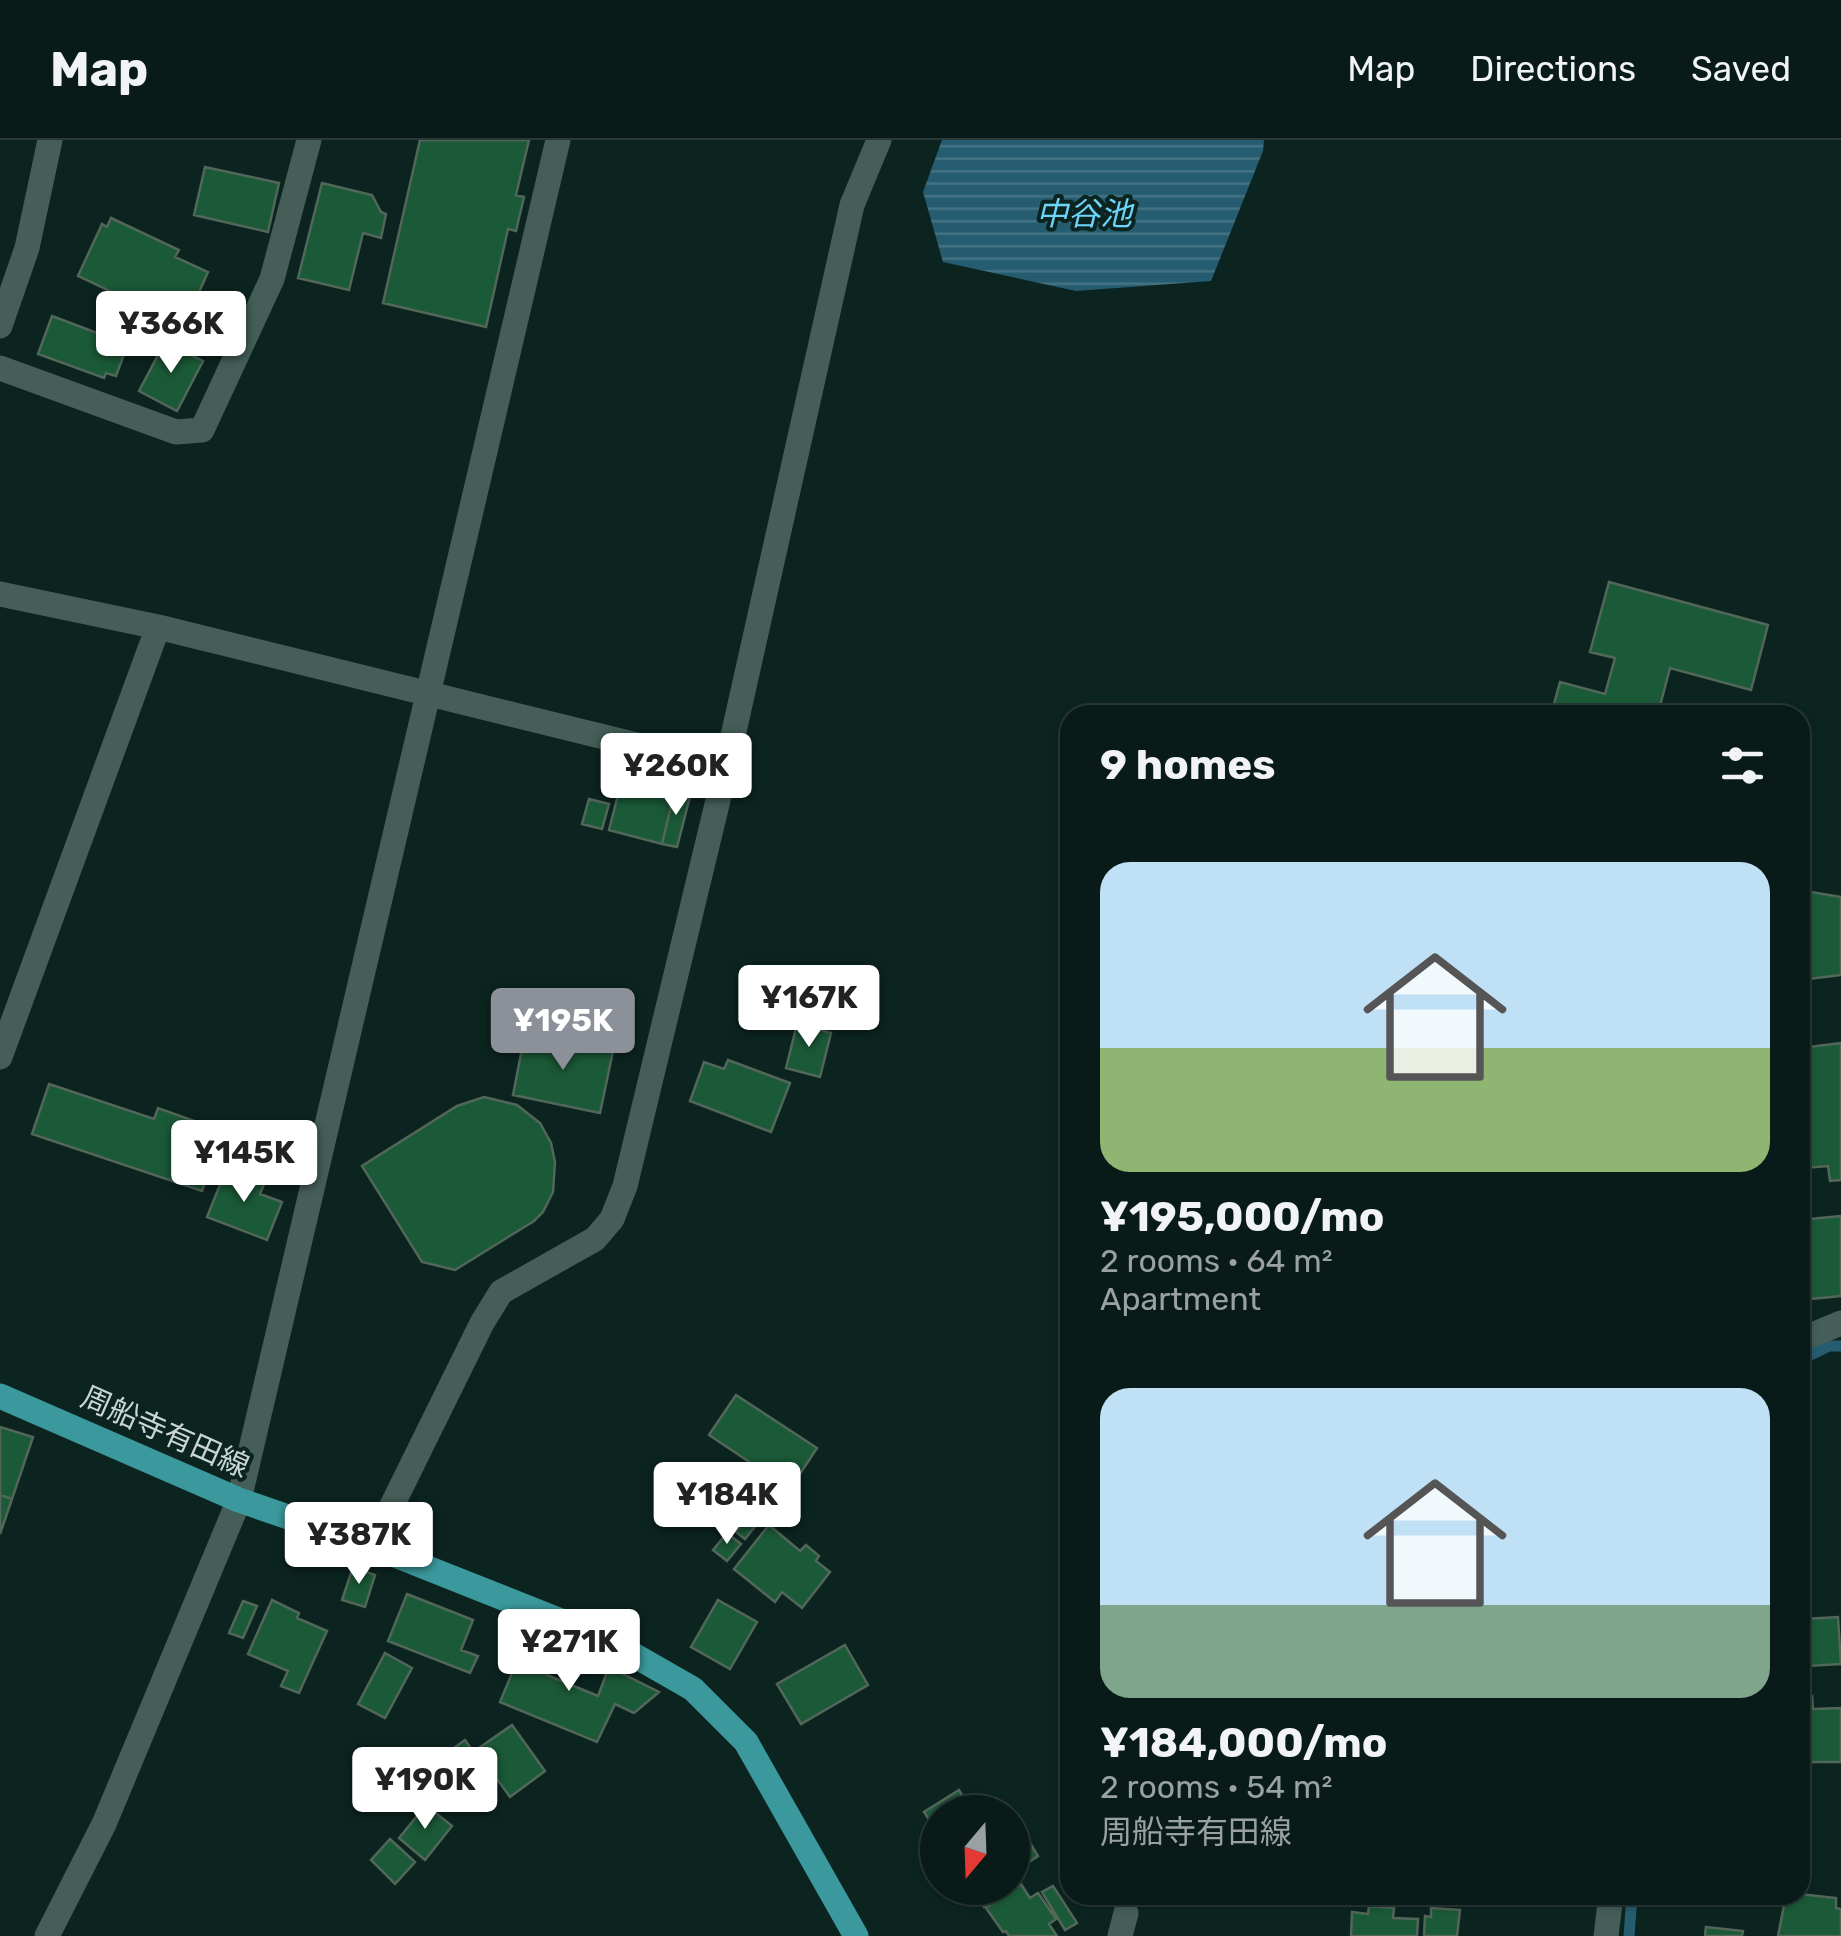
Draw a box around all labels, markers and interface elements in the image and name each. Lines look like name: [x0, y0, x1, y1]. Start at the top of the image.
text: Map: [50, 41, 148, 98]
text: Map: [1347, 48, 1415, 90]
text: Directions: [1470, 48, 1636, 90]
text: Saved: [1691, 48, 1791, 90]
water label: 中谷池: [1036, 195, 1135, 233]
pin: ¥366K: [101, 291, 241, 376]
text: ¥366K: [118, 304, 224, 342]
pin: ¥260K: [606, 733, 746, 818]
icon: filters: [1715, 738, 1770, 793]
text: 9 homes: [1100, 740, 1275, 790]
text: ¥260K: [623, 746, 729, 784]
icon: home: [1345, 927, 1525, 1107]
pin: ¥167K: [739, 965, 879, 1050]
text: ¥167K: [760, 978, 858, 1016]
pin: ¥195K: [493, 988, 633, 1073]
text: ¥195K: [513, 1001, 613, 1039]
pin: ¥145K: [174, 1120, 314, 1205]
text: ¥145K: [193, 1133, 295, 1171]
text: ¥195,000/mo: [1100, 1192, 1384, 1242]
text: 2 rooms · 64 m²: [1100, 1242, 1333, 1280]
text: Apartment: [1100, 1280, 1261, 1318]
street label: 周船寺有田線: [75, 1379, 255, 1485]
icon: home: [1345, 1453, 1525, 1633]
pin: ¥184K: [657, 1462, 797, 1547]
text: ¥184K: [676, 1475, 778, 1513]
pin: ¥387K: [289, 1502, 429, 1587]
text: ¥387K: [307, 1515, 411, 1553]
pin: ¥271K: [499, 1609, 639, 1694]
text: ¥271K: [520, 1622, 618, 1660]
text: ¥184,000/mo: [1100, 1718, 1387, 1768]
pin: ¥190K: [355, 1747, 495, 1832]
text: ¥190K: [374, 1760, 476, 1798]
text: 2 rooms · 54 m²: [1100, 1768, 1332, 1806]
north arrow: [920, 1795, 1030, 1905]
map controls: [920, 1795, 1030, 1905]
text: 周船寺有田線: [1100, 1813, 1292, 1851]

